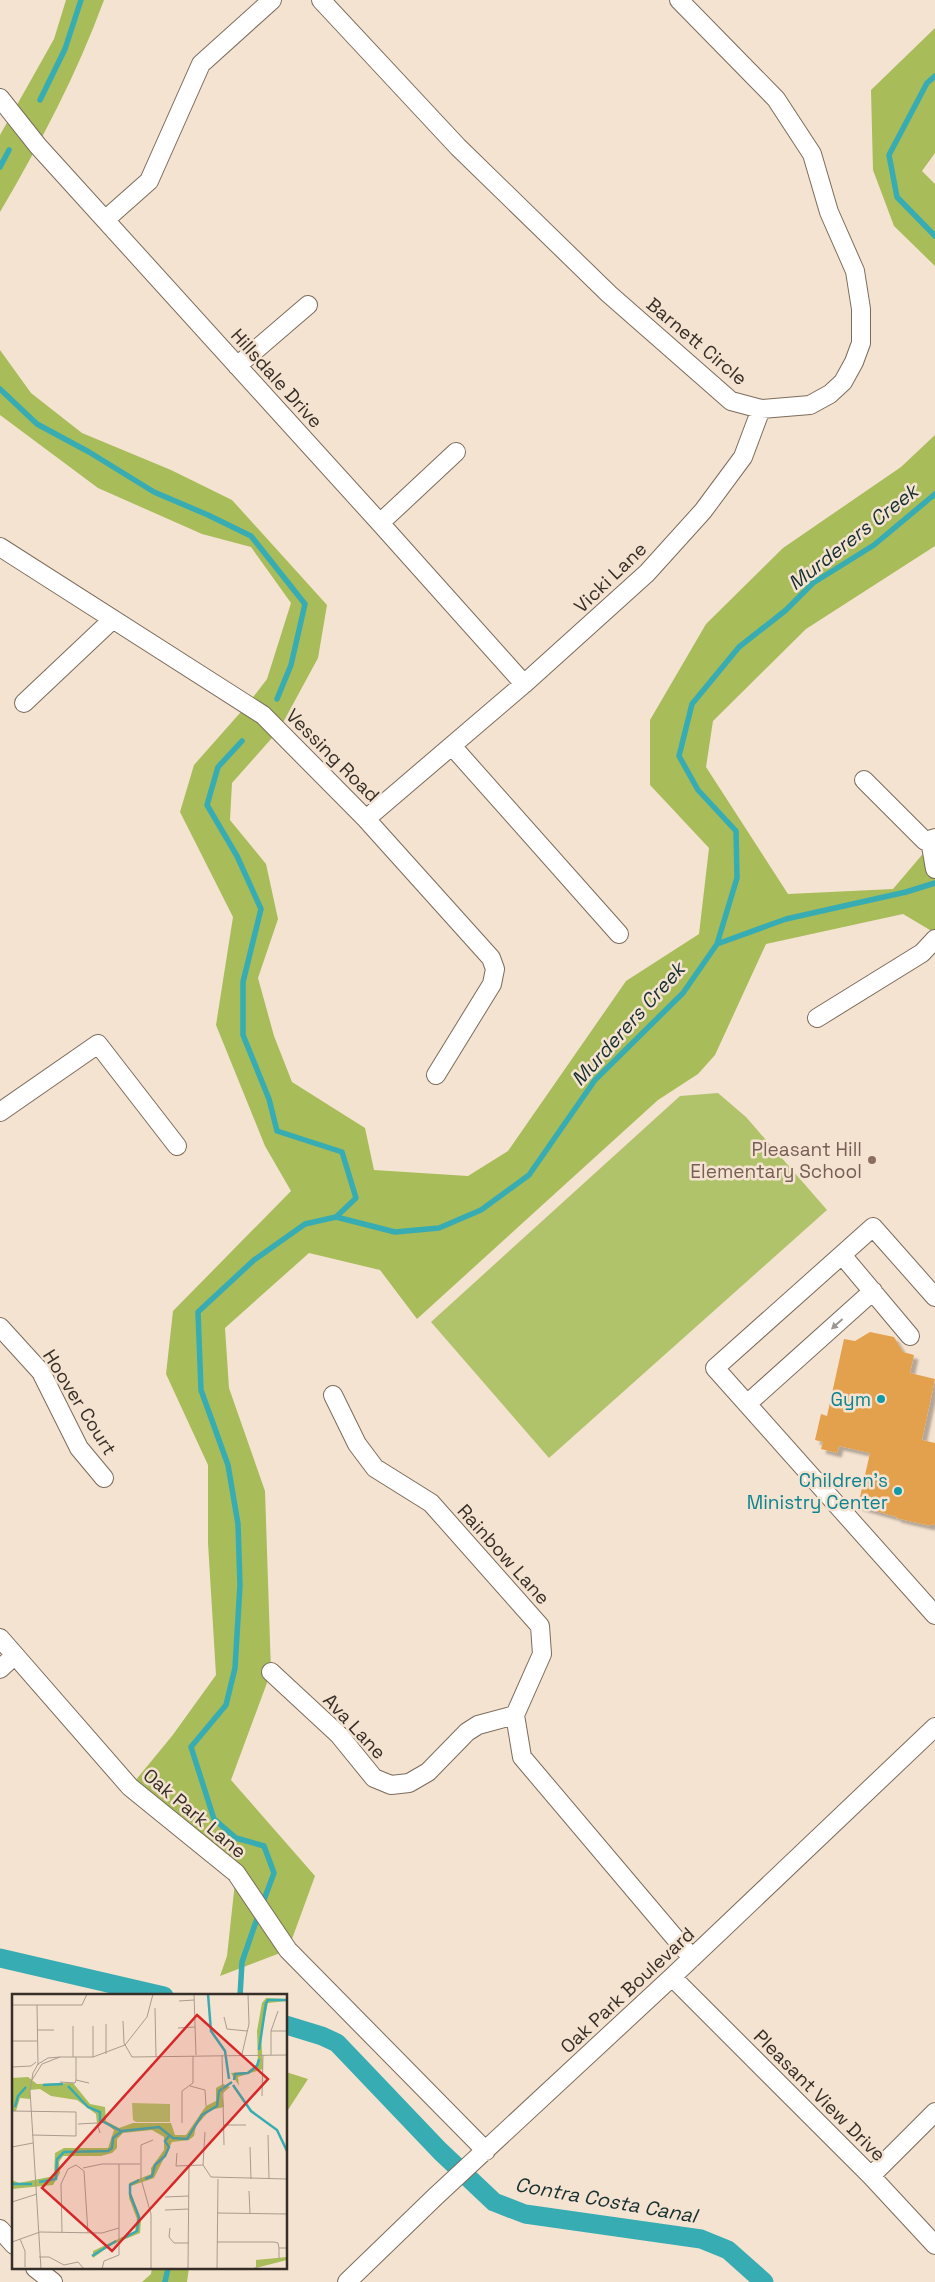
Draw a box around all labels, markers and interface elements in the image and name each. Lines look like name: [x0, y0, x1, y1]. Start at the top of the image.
street label: Barnett Circle: [641, 292, 752, 391]
street label: Hillsdale Drive: [225, 323, 328, 433]
water label: Murderers Creek: [783, 477, 925, 596]
street label: Vicki Lane: [569, 537, 652, 618]
street label: Vessing Road: [281, 703, 385, 807]
water label: Murderers Creek: [565, 955, 692, 1091]
place label: Pleasant Hill Elementary School: [690, 1137, 862, 1184]
marker: Pleasant Hill Elementary School: [866, 1154, 878, 1166]
one-way arrow: [831, 1318, 843, 1330]
street label: Hoover Court: [37, 1345, 122, 1460]
place label: Gym: [830, 1387, 871, 1412]
marker: Gym: [875, 1393, 887, 1405]
place label: Children's Ministry Center: [747, 1468, 888, 1515]
marker: Children's Ministry Center: [892, 1485, 904, 1497]
street label: Rainbow Lane: [452, 1499, 556, 1610]
street label: Ava Lane: [318, 1688, 392, 1765]
street label: Oak Park Lane: [138, 1763, 251, 1864]
street label: Oak Park Boulevard: [555, 1922, 700, 2059]
inset map: [12, 1994, 288, 2270]
street label: Pleasant View Drive: [748, 2024, 891, 2167]
water label: Contra Costa Canal: [513, 2171, 701, 2229]

